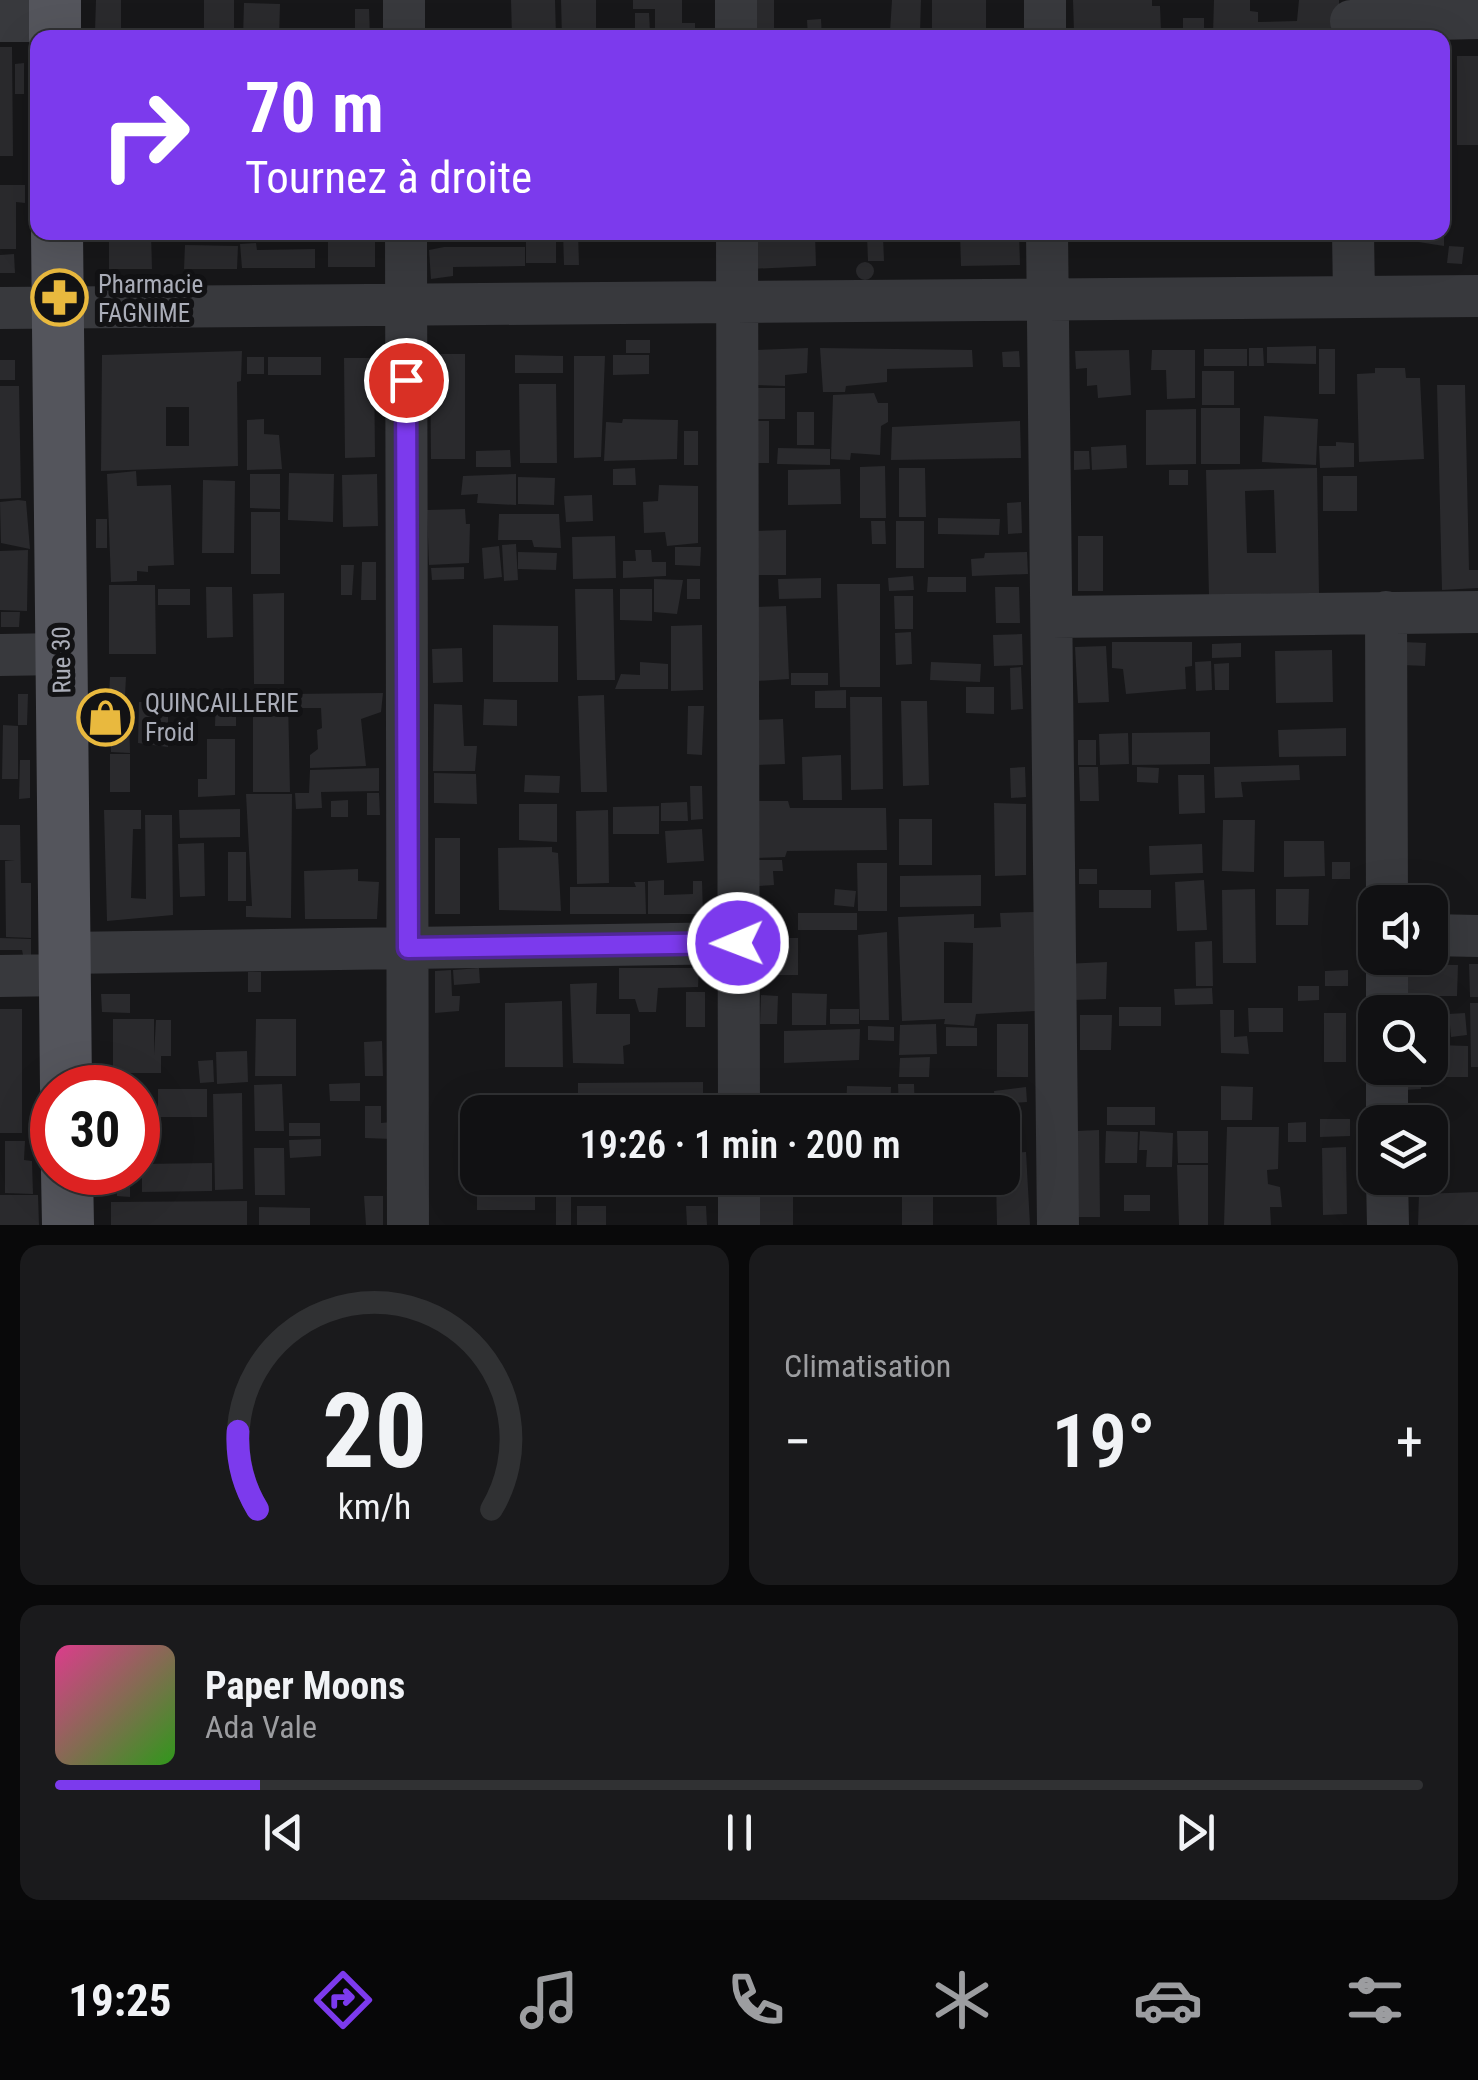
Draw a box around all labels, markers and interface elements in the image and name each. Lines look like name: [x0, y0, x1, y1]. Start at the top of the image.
text: 70 m: [245, 67, 384, 149]
icon: right: [80, 70, 210, 200]
text: Tournez à droite: [245, 151, 532, 204]
pharmacy icon: Pharmacie FAGNIME: [29, 268, 89, 328]
place label: Pharmacie FAGNIME: [98, 270, 203, 328]
pin: [364, 338, 449, 423]
icon: arrive: [379, 353, 434, 408]
street label: Rue 30: [46, 626, 77, 694]
shop icon: QUINCAILLERIE Froid: [76, 687, 136, 747]
place label: QUINCAILLERIE Froid: [145, 689, 299, 747]
map controls: [1358, 885, 1448, 1195]
button: sound: [1358, 885, 1448, 975]
position arrow: [686, 891, 790, 995]
button: search: [1358, 995, 1448, 1085]
speed limit sign: 30: [30, 1065, 160, 1195]
button: layers: [1358, 1105, 1448, 1195]
text: 19:26 · 1 min · 200 m: [580, 1123, 900, 1167]
text: Climatisation: [784, 1347, 951, 1385]
text: 20: [322, 1371, 427, 1492]
text: 19°: [1051, 1397, 1156, 1485]
text: −: [784, 1410, 812, 1474]
text: +: [1396, 1410, 1423, 1474]
text: km/h: [338, 1486, 411, 1528]
text: Paper Moons: [205, 1664, 405, 1708]
text: Ada Vale: [205, 1708, 317, 1746]
icon: previous: [256, 1805, 311, 1860]
icon: pause: [712, 1805, 767, 1860]
icon: next: [1168, 1805, 1223, 1860]
icon: directions: [308, 1965, 378, 2035]
icon: music: [514, 1965, 584, 2035]
icon: phone: [721, 1965, 791, 2035]
icon: climate: [927, 1965, 997, 2035]
icon: car: [1133, 1965, 1203, 2035]
icon: filters: [1340, 1965, 1410, 2035]
text: 19:25: [68, 1974, 171, 2027]

